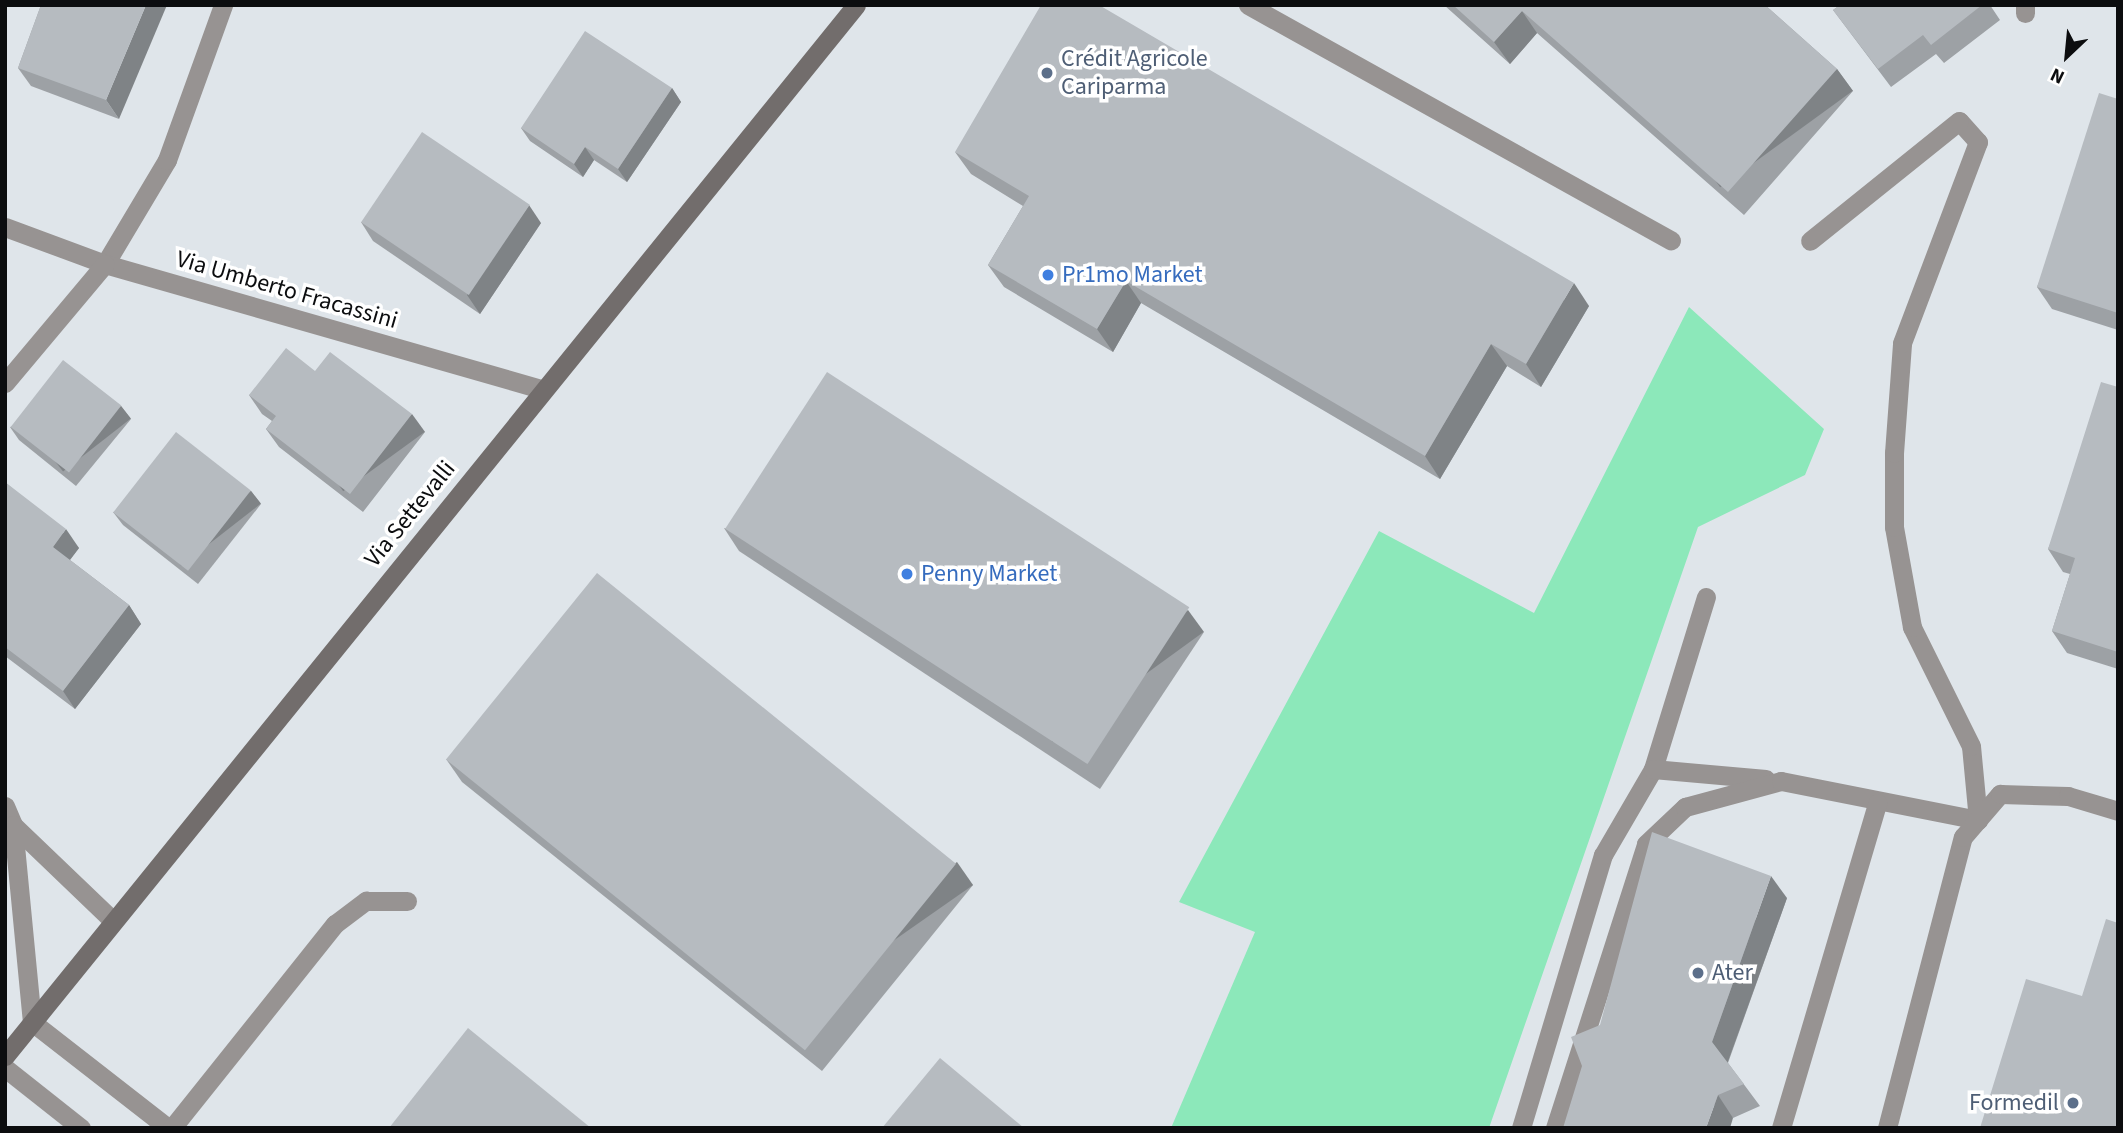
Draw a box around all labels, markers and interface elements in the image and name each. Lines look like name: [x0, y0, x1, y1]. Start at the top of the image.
north arrow: [2032, 21, 2102, 91]
place label: Crédit Agricole Cariparma: [1061, 45, 1208, 101]
text: N: [2046, 60, 2069, 90]
marker: Crédit Agricole Cariparma: [1039, 65, 1055, 81]
street label: Via Umberto Fracassini: [173, 245, 401, 335]
place label: Pr1mo Market: [1062, 261, 1203, 289]
marker: Pr1mo Market: [1040, 267, 1056, 283]
street label: Via Settevalli: [359, 455, 461, 573]
place label: Penny Market: [921, 560, 1057, 588]
marker: Penny Market: [899, 566, 915, 582]
place label: Ater: [1712, 959, 1753, 987]
marker: Ater: [1690, 965, 1706, 981]
place label: Formedil: [1969, 1089, 2059, 1117]
marker: Formedil: [2065, 1095, 2081, 1111]

